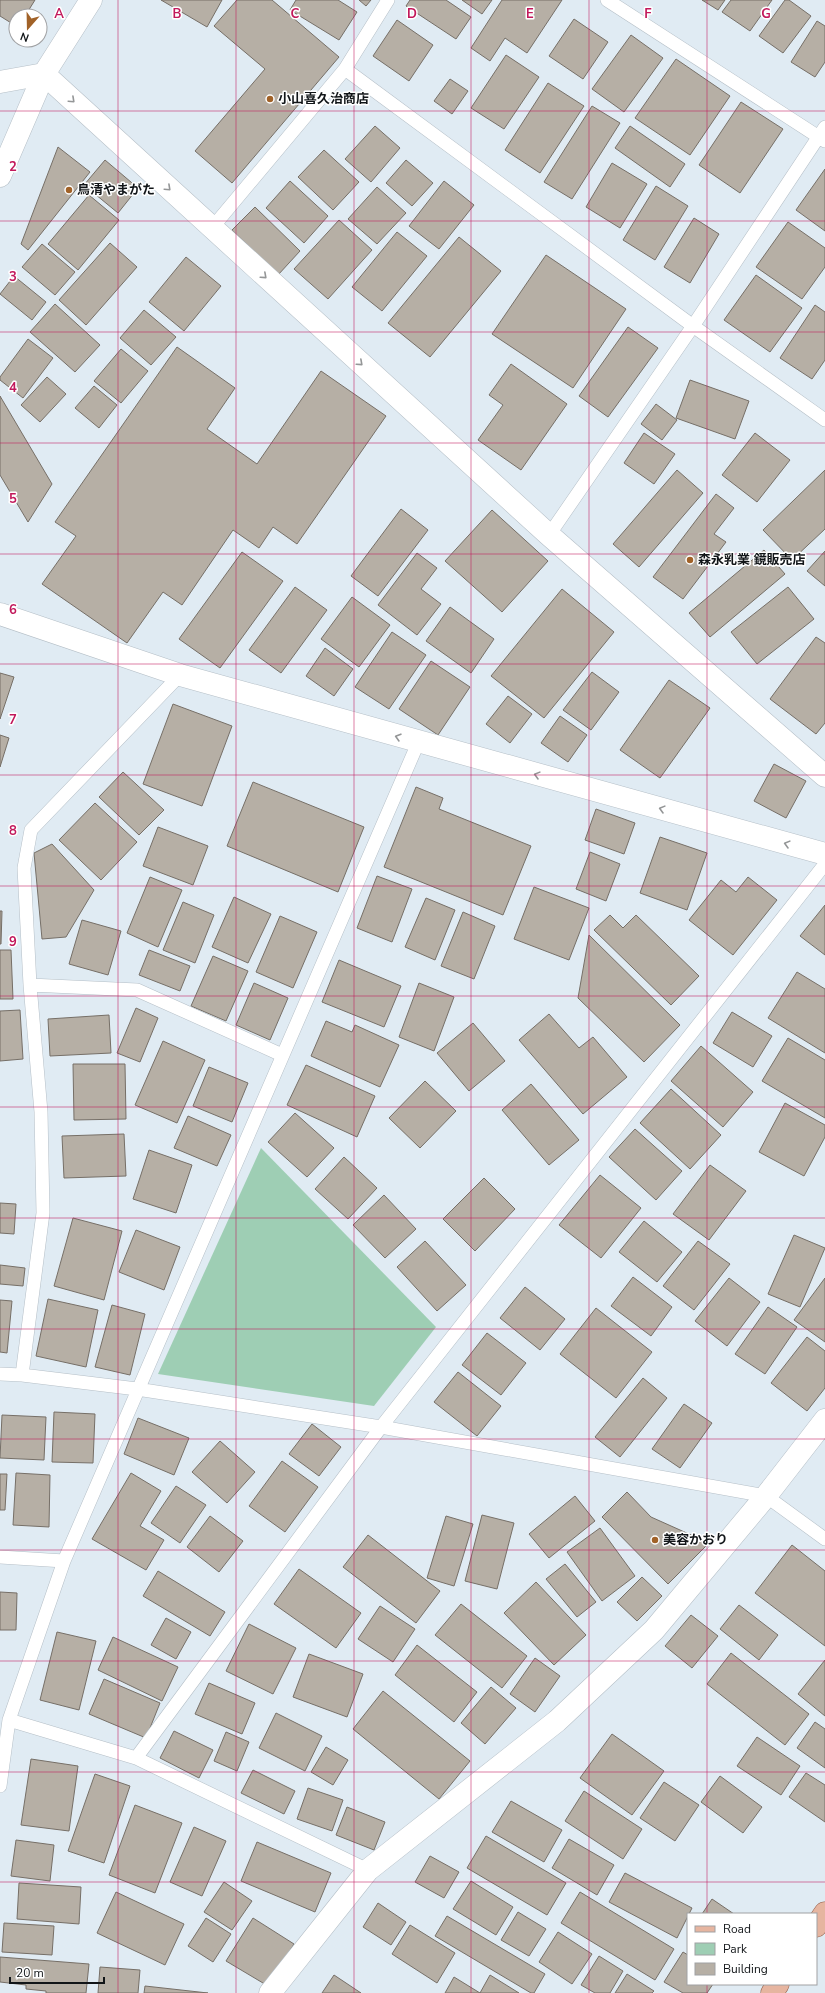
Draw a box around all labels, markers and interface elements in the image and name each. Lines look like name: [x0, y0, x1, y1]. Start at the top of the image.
text: A: [54, 5, 64, 23]
text: B: [173, 5, 182, 23]
text: C: [291, 5, 300, 23]
text: D: [407, 5, 417, 23]
text: E: [526, 5, 534, 23]
text: F: [644, 5, 652, 23]
text: G: [761, 5, 771, 23]
north arrow: [8, 8, 48, 48]
text: N: [18, 28, 31, 45]
place label: 小山喜久治商店: [278, 90, 369, 108]
marker: 小山喜久治商店: [265, 94, 275, 104]
one-way arrow: [67, 95, 75, 103]
text: 2: [9, 158, 17, 176]
place label: 鳥清やまがた: [77, 181, 155, 199]
one-way arrow: [163, 183, 171, 191]
marker: 鳥清やまがた: [64, 185, 74, 195]
text: 3: [9, 268, 17, 286]
one-way arrow: [259, 271, 267, 278]
one-way arrow: [355, 358, 363, 366]
text: 4: [9, 379, 17, 397]
text: 5: [9, 490, 17, 508]
place label: 森永乳業 鏡販売店: [698, 551, 806, 569]
marker: 森永乳業 鏡販売店: [685, 555, 695, 565]
text: 6: [9, 601, 17, 619]
text: 7: [9, 711, 17, 729]
one-way arrow: [395, 733, 402, 742]
one-way arrow: [533, 771, 540, 780]
one-way arrow: [659, 806, 665, 814]
text: 8: [9, 822, 17, 840]
one-way arrow: [784, 840, 791, 849]
text: 9: [9, 933, 17, 951]
place label: 美容かおり: [663, 1531, 728, 1549]
marker: 美容かおり: [650, 1535, 660, 1545]
legend: [687, 1913, 817, 1985]
text: Road: [723, 1921, 751, 1937]
text: Park: [723, 1941, 748, 1957]
scale bar: [10, 1959, 104, 1985]
text: Building: [723, 1961, 768, 1977]
text: 20 m: [16, 1965, 44, 1981]

